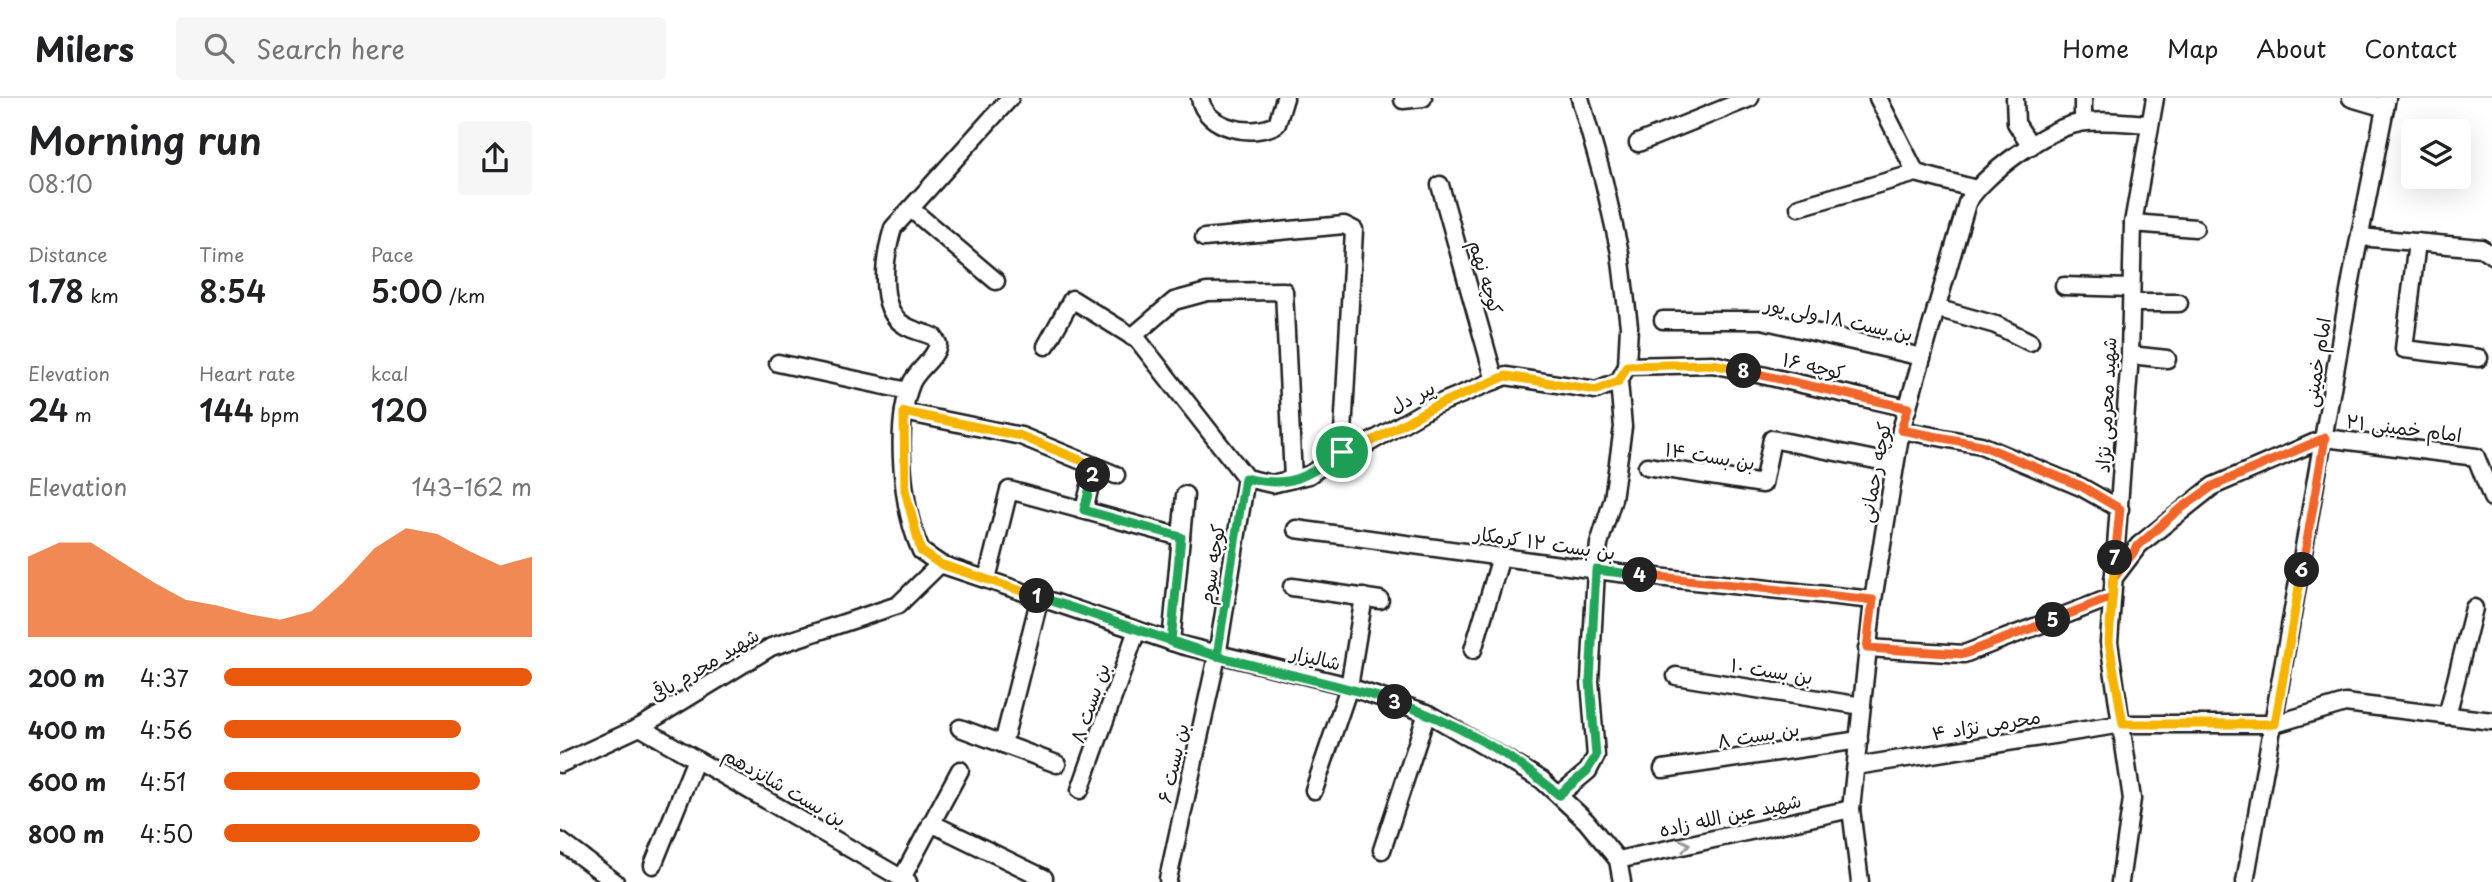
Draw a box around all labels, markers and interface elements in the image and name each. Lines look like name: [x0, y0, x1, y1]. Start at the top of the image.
search box: [176, 17, 666, 80]
text: Milers: [35, 23, 134, 73]
icon: search: [200, 29, 238, 67]
text: Search here: [256, 29, 405, 68]
text: Home: [2062, 30, 2129, 66]
text: Map: [2167, 30, 2218, 66]
text: About: [2256, 30, 2326, 66]
text: Contact: [2364, 30, 2457, 66]
text: Morning run: [28, 111, 262, 168]
map controls: [2401, 119, 2471, 189]
button: layers: [2401, 119, 2471, 189]
button: share: [458, 121, 532, 195]
text: 08:10: [28, 166, 93, 201]
street label: کوچه نهم: [1461, 237, 1511, 318]
text: Distance: [28, 240, 108, 268]
text: Time: [199, 240, 244, 268]
text: Pace: [371, 240, 414, 268]
text: 1.78: [28, 268, 84, 313]
text: 8:54: [199, 268, 266, 313]
text: 5:00: [371, 268, 443, 313]
text: km: [84, 281, 119, 309]
text: /km: [443, 281, 485, 309]
street label: بن بست ۱۸ ولی پور: [1760, 288, 1916, 347]
street label: امام خمینی: [2295, 315, 2339, 409]
street label: شهید محرمی نژاد: [2087, 336, 2123, 474]
street label: کوچه ۱۶: [1780, 344, 1848, 386]
pin: 8: [1726, 354, 1762, 388]
text: 8: [1738, 356, 1749, 384]
text: Elevation: [28, 359, 110, 387]
text: Heart rate: [199, 359, 295, 387]
text: kcal: [371, 359, 409, 387]
street label: پیر دل: [1385, 373, 1439, 419]
text: 24: [28, 387, 68, 432]
text: 144: [199, 387, 254, 432]
text: 120: [371, 387, 428, 432]
text: m: [68, 400, 92, 428]
text: bpm: [254, 400, 300, 428]
street label: امام خمینی ۲۱: [2344, 406, 2463, 450]
street label: کوچه رحمانی: [1851, 419, 1897, 525]
pin: [1312, 422, 1372, 482]
icon: arrive: [1323, 433, 1361, 471]
street label: بن بست ۱۴: [1663, 434, 1757, 476]
pin: 2: [1076, 458, 1110, 492]
text: 2: [1086, 460, 1099, 488]
text: Elevation: [28, 469, 127, 504]
text: 143–162 m: [412, 469, 532, 504]
street label: بن بست ۱۲ کرمکار: [1471, 518, 1617, 566]
street label: کوچه سوم: [1191, 522, 1233, 606]
pin: 7: [2098, 540, 2132, 575]
text: 7: [2109, 543, 2120, 571]
pin: 6: [2284, 552, 2320, 588]
text: 6: [2295, 555, 2308, 583]
pin: 4: [1622, 558, 1658, 592]
text: 4: [1633, 560, 1646, 588]
pin: 1: [1020, 578, 1054, 614]
text: 1: [1032, 581, 1041, 609]
pin: 5: [2036, 602, 2070, 638]
text: 5: [2046, 605, 2059, 633]
street label: شهید محرم باقی: [644, 620, 765, 709]
street label: شالیزار: [1286, 637, 1344, 676]
street label: بن بست ۱۰: [1729, 650, 1815, 690]
street label: بن بست ۸: [1062, 659, 1116, 747]
text: 200 m: [28, 660, 105, 695]
text: 4:37: [140, 660, 189, 695]
pin: 3: [1378, 684, 1412, 720]
text: 3: [1388, 687, 1401, 715]
street label: محرمی نژاد ۴: [1930, 702, 2042, 746]
text: 400 m: [28, 712, 106, 747]
text: 4:56: [140, 712, 193, 747]
street label: بن بست ۸: [1715, 714, 1801, 754]
street label: بن بست ۶: [1149, 720, 1195, 806]
street label: بن بست شانزدهم: [717, 739, 852, 834]
text: 600 m: [28, 764, 106, 799]
text: 4:51: [140, 764, 186, 799]
street label: شهید عین الله زاده: [1656, 785, 1804, 843]
text: 800 m: [28, 816, 105, 851]
text: 4:50: [140, 816, 193, 851]
one-way arrow: [1679, 839, 1691, 854]

